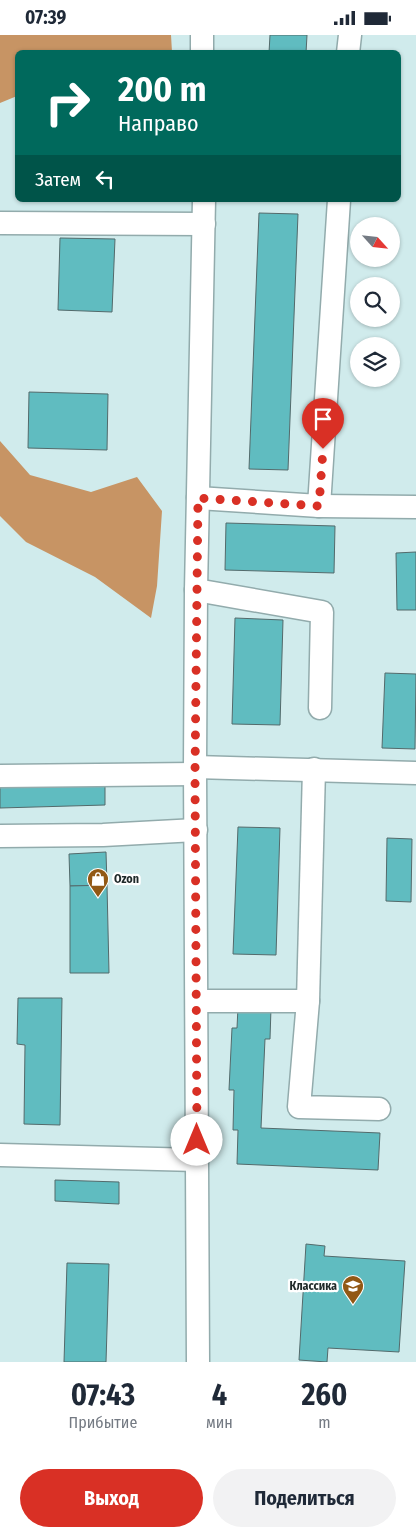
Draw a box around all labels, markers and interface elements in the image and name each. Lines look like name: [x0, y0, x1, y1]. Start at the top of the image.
text: 07:39: [25, 6, 66, 29]
text: 200 m: [118, 68, 206, 110]
icon: right: [35, 70, 100, 135]
text: Направо: [118, 110, 199, 137]
icon: left: [91, 165, 119, 193]
text: Затем: [35, 168, 81, 191]
north arrow: [350, 217, 400, 267]
map controls: [350, 217, 400, 387]
button: search: [350, 277, 400, 327]
button: layers: [350, 337, 400, 387]
pin: [302, 398, 344, 449]
icon: arrive: [309, 405, 337, 433]
shop icon: Ozon: [86, 867, 110, 898]
place label: Ozon: [114, 872, 139, 886]
position arrow: [170, 1113, 222, 1165]
school or university icon: Классика: [341, 1274, 365, 1305]
place label: Классика: [290, 1279, 337, 1293]
text: 07:43: [71, 1377, 135, 1413]
text: 4: [212, 1377, 227, 1413]
text: 260: [301, 1377, 347, 1413]
text: Прибытие: [69, 1413, 137, 1432]
text: мин: [206, 1413, 233, 1432]
text: m: [318, 1413, 331, 1432]
button: Выход: [20, 1469, 203, 1527]
button: Поделиться: [213, 1469, 396, 1527]

